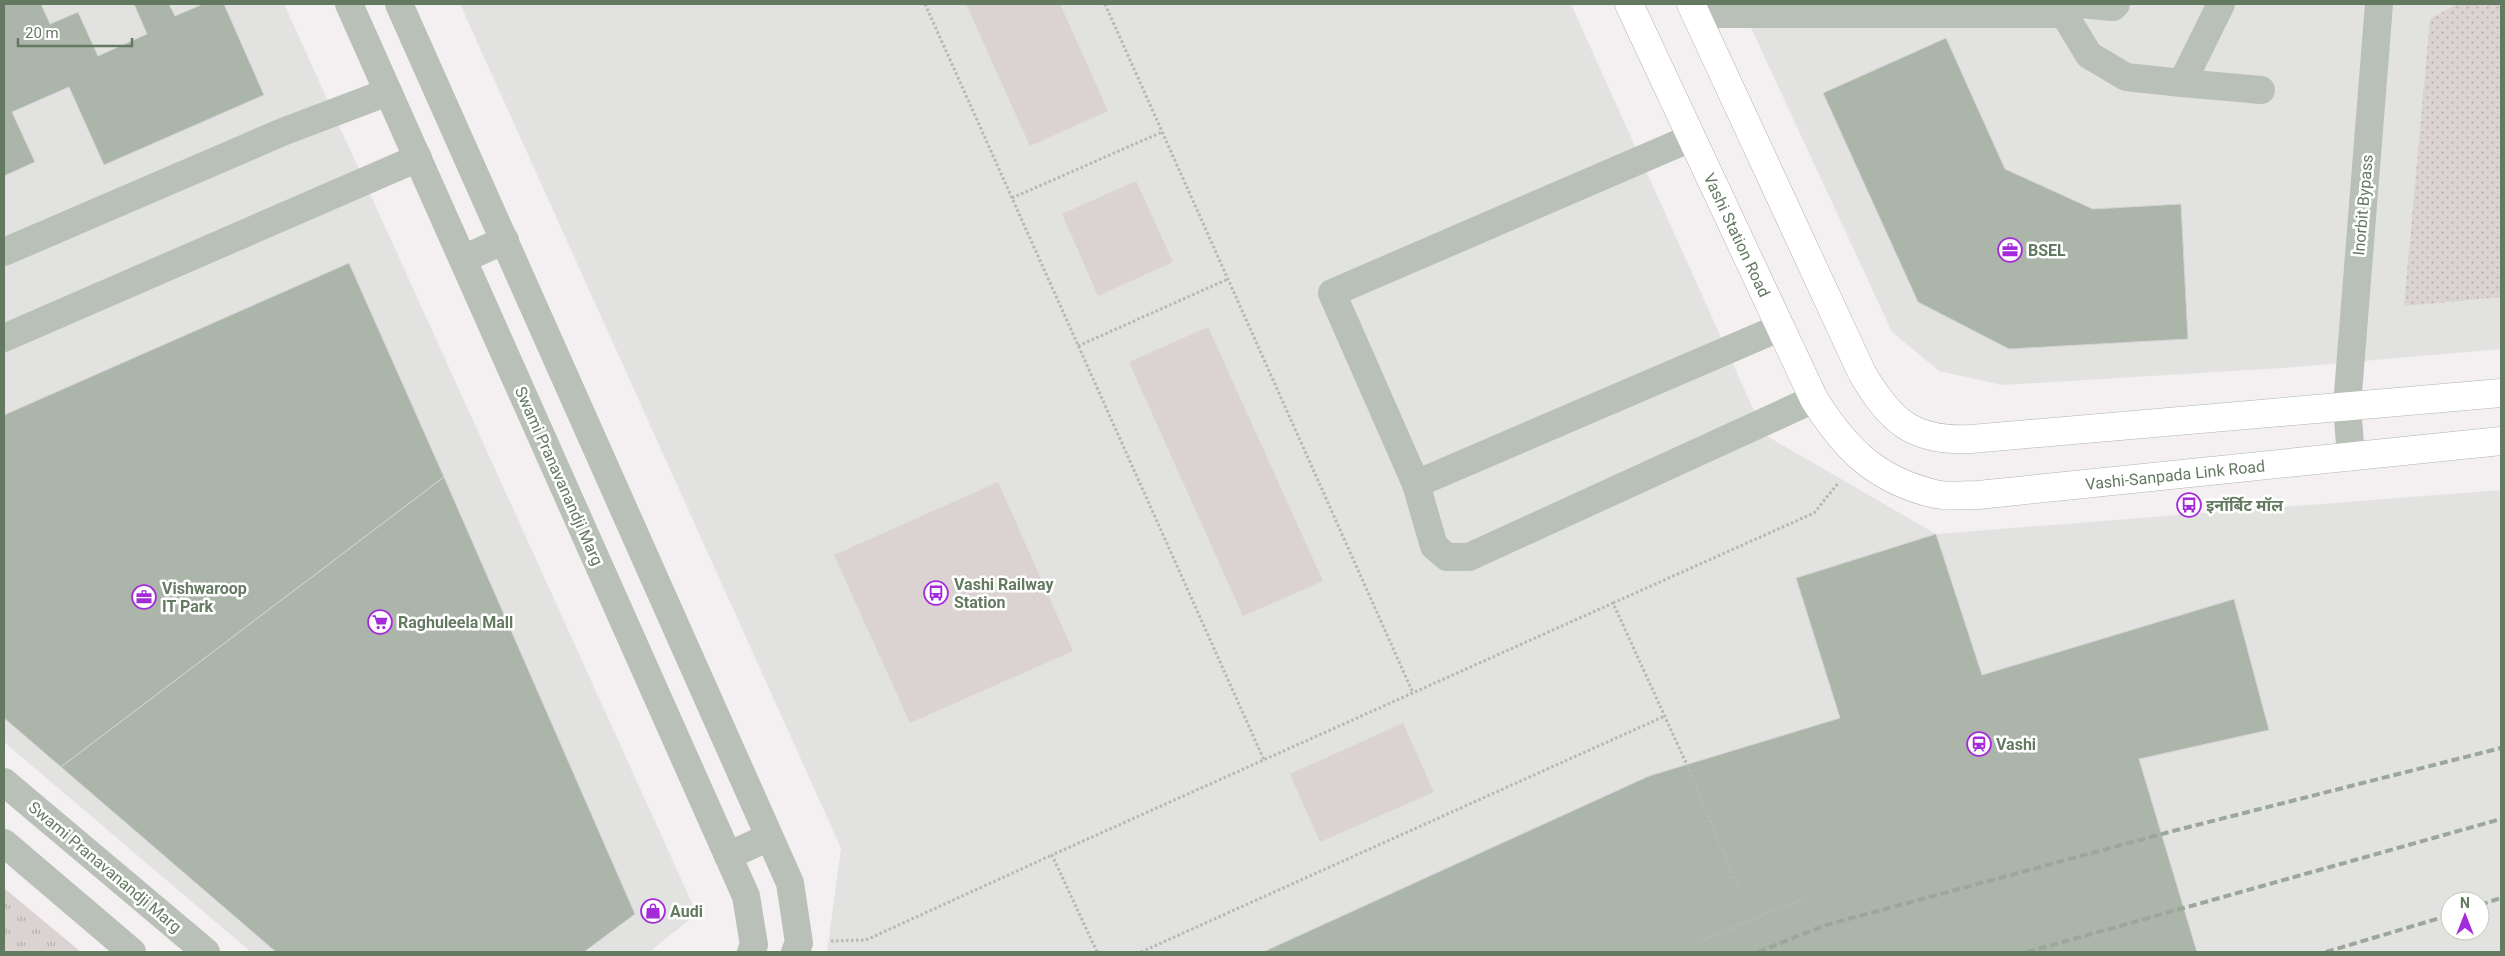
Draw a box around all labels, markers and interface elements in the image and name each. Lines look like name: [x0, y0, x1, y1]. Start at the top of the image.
scale bar: [18, 15, 131, 47]
text: 20 m: [25, 24, 59, 42]
street label: Inorbit Bypass: [2349, 154, 2377, 256]
street label: Vashi Station Road: [1700, 170, 1774, 300]
office icon: BSEL: [1997, 237, 2023, 263]
place label: BSEL: [2028, 241, 2066, 260]
street label: Swami Pranavanandji Marg: [511, 384, 607, 568]
street label: Vashi-Sanpada Link Road: [2084, 456, 2266, 493]
bus stop icon: इनॉर्बिट मॉल: [2176, 492, 2202, 518]
place label: इनॉर्बिट मॉल: [2206, 496, 2284, 515]
place label: Vashi Railway Station: [954, 575, 1055, 612]
place label: Vishwaroop IT Park: [162, 579, 247, 616]
bus stop icon: Vashi Railway Station: [923, 580, 949, 606]
office icon: Vishwaroop IT Park: [131, 584, 157, 610]
supermarket icon: Raghuleela Mall: [367, 609, 393, 635]
place label: Raghuleela Mall: [398, 613, 513, 632]
station icon: Vashi: [1966, 731, 1992, 757]
place label: Vashi: [1996, 735, 2036, 754]
street label: Swami Pranavanandji Marg: [25, 797, 185, 937]
north arrow: [2440, 891, 2490, 941]
text: N: [2460, 895, 2470, 911]
shop icon: Audi: [640, 898, 666, 924]
place label: Audi: [670, 902, 703, 921]

